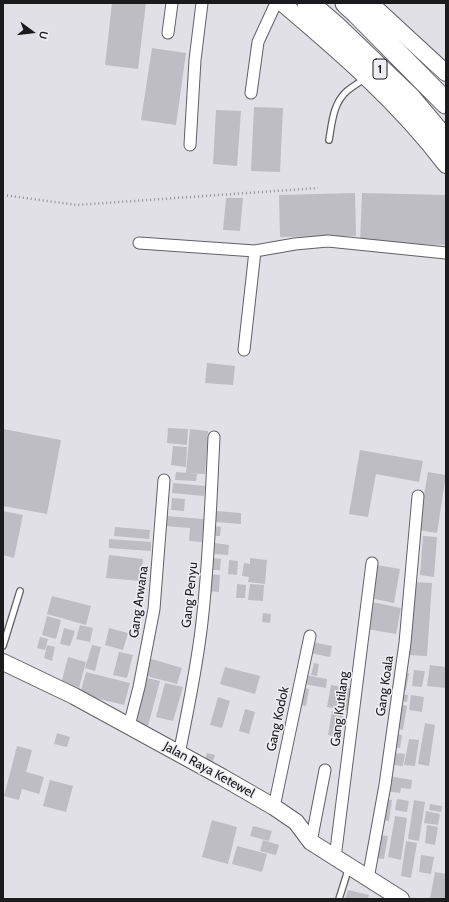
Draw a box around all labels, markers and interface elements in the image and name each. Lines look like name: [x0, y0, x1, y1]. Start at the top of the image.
north arrow: [12, 12, 52, 52]
text: U: [36, 29, 51, 41]
road number: 1: [373, 59, 387, 79]
street label: Gang Penyu: [179, 561, 201, 629]
street label: Gang Arwana: [126, 565, 152, 639]
street label: Gang Koala: [373, 655, 397, 717]
street label: Gang Kutilang: [328, 670, 352, 748]
street label: Gang Kodok: [264, 685, 292, 753]
street label: Jalan Raya Ketewel: [161, 738, 257, 802]

